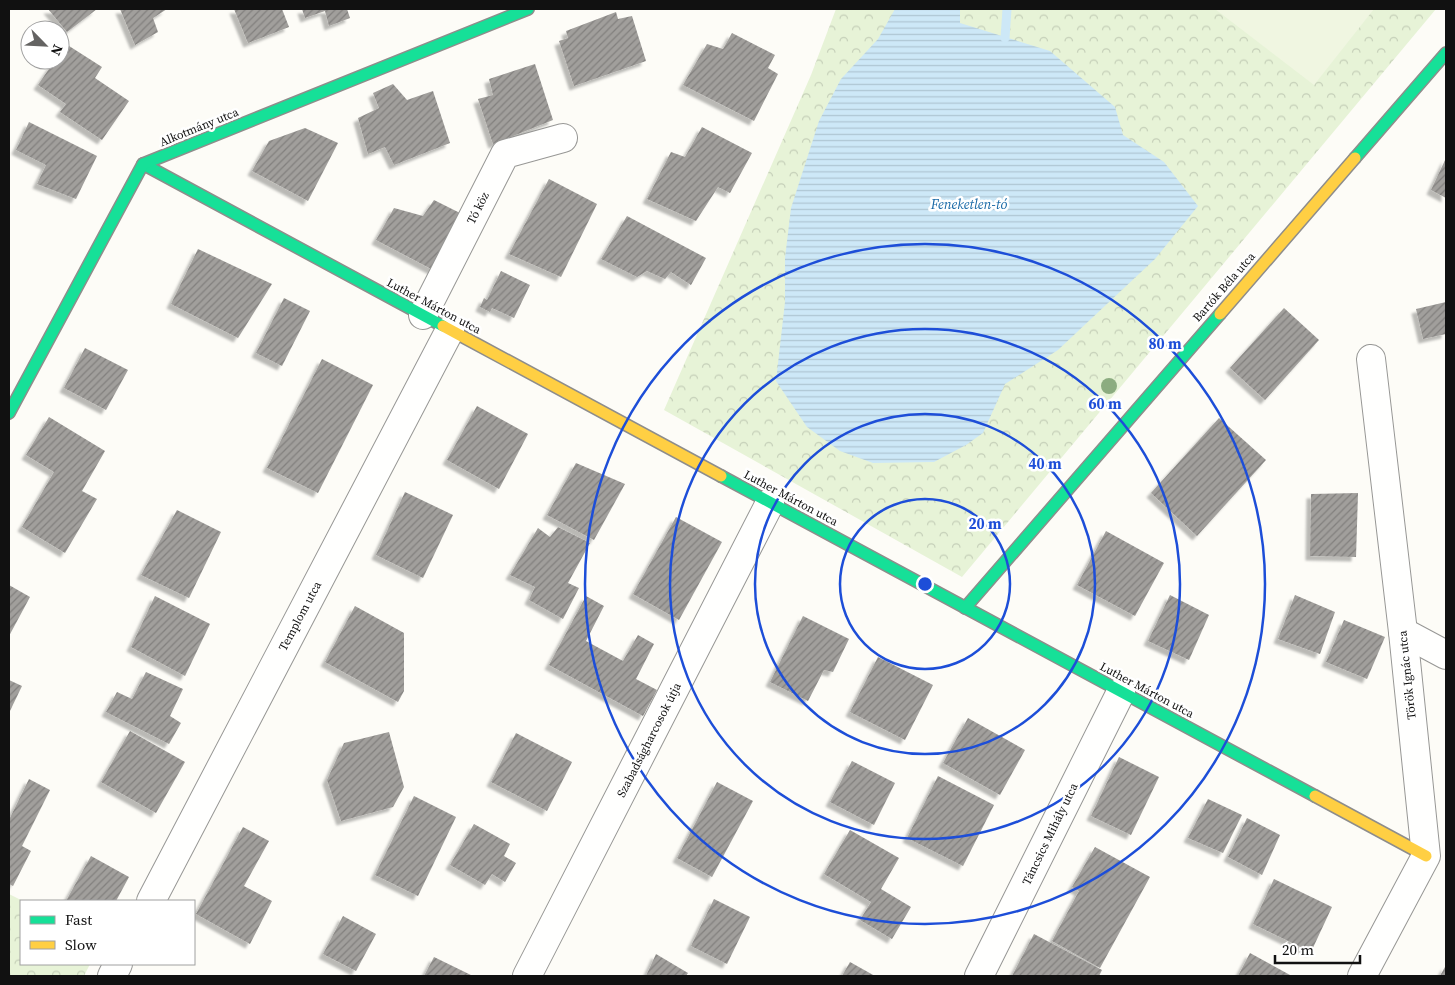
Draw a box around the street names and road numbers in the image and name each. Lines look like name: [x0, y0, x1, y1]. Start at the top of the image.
street label: Alkotmány utca: [157, 104, 242, 150]
street label: Tó köz: [463, 189, 493, 227]
street label: Bartók Béla utca: [1189, 248, 1259, 325]
street label: Luther Márton utca: [384, 274, 485, 338]
street label: Luther Márton utca: [741, 466, 842, 530]
street label: Templom utca: [275, 578, 325, 654]
street label: Török Ignác utca: [1394, 629, 1420, 720]
street label: Luther Márton utca: [1097, 658, 1198, 722]
street label: Szabadságharcosok útja: [613, 679, 685, 800]
street label: Táncsics Mihály utca: [1018, 780, 1082, 888]

